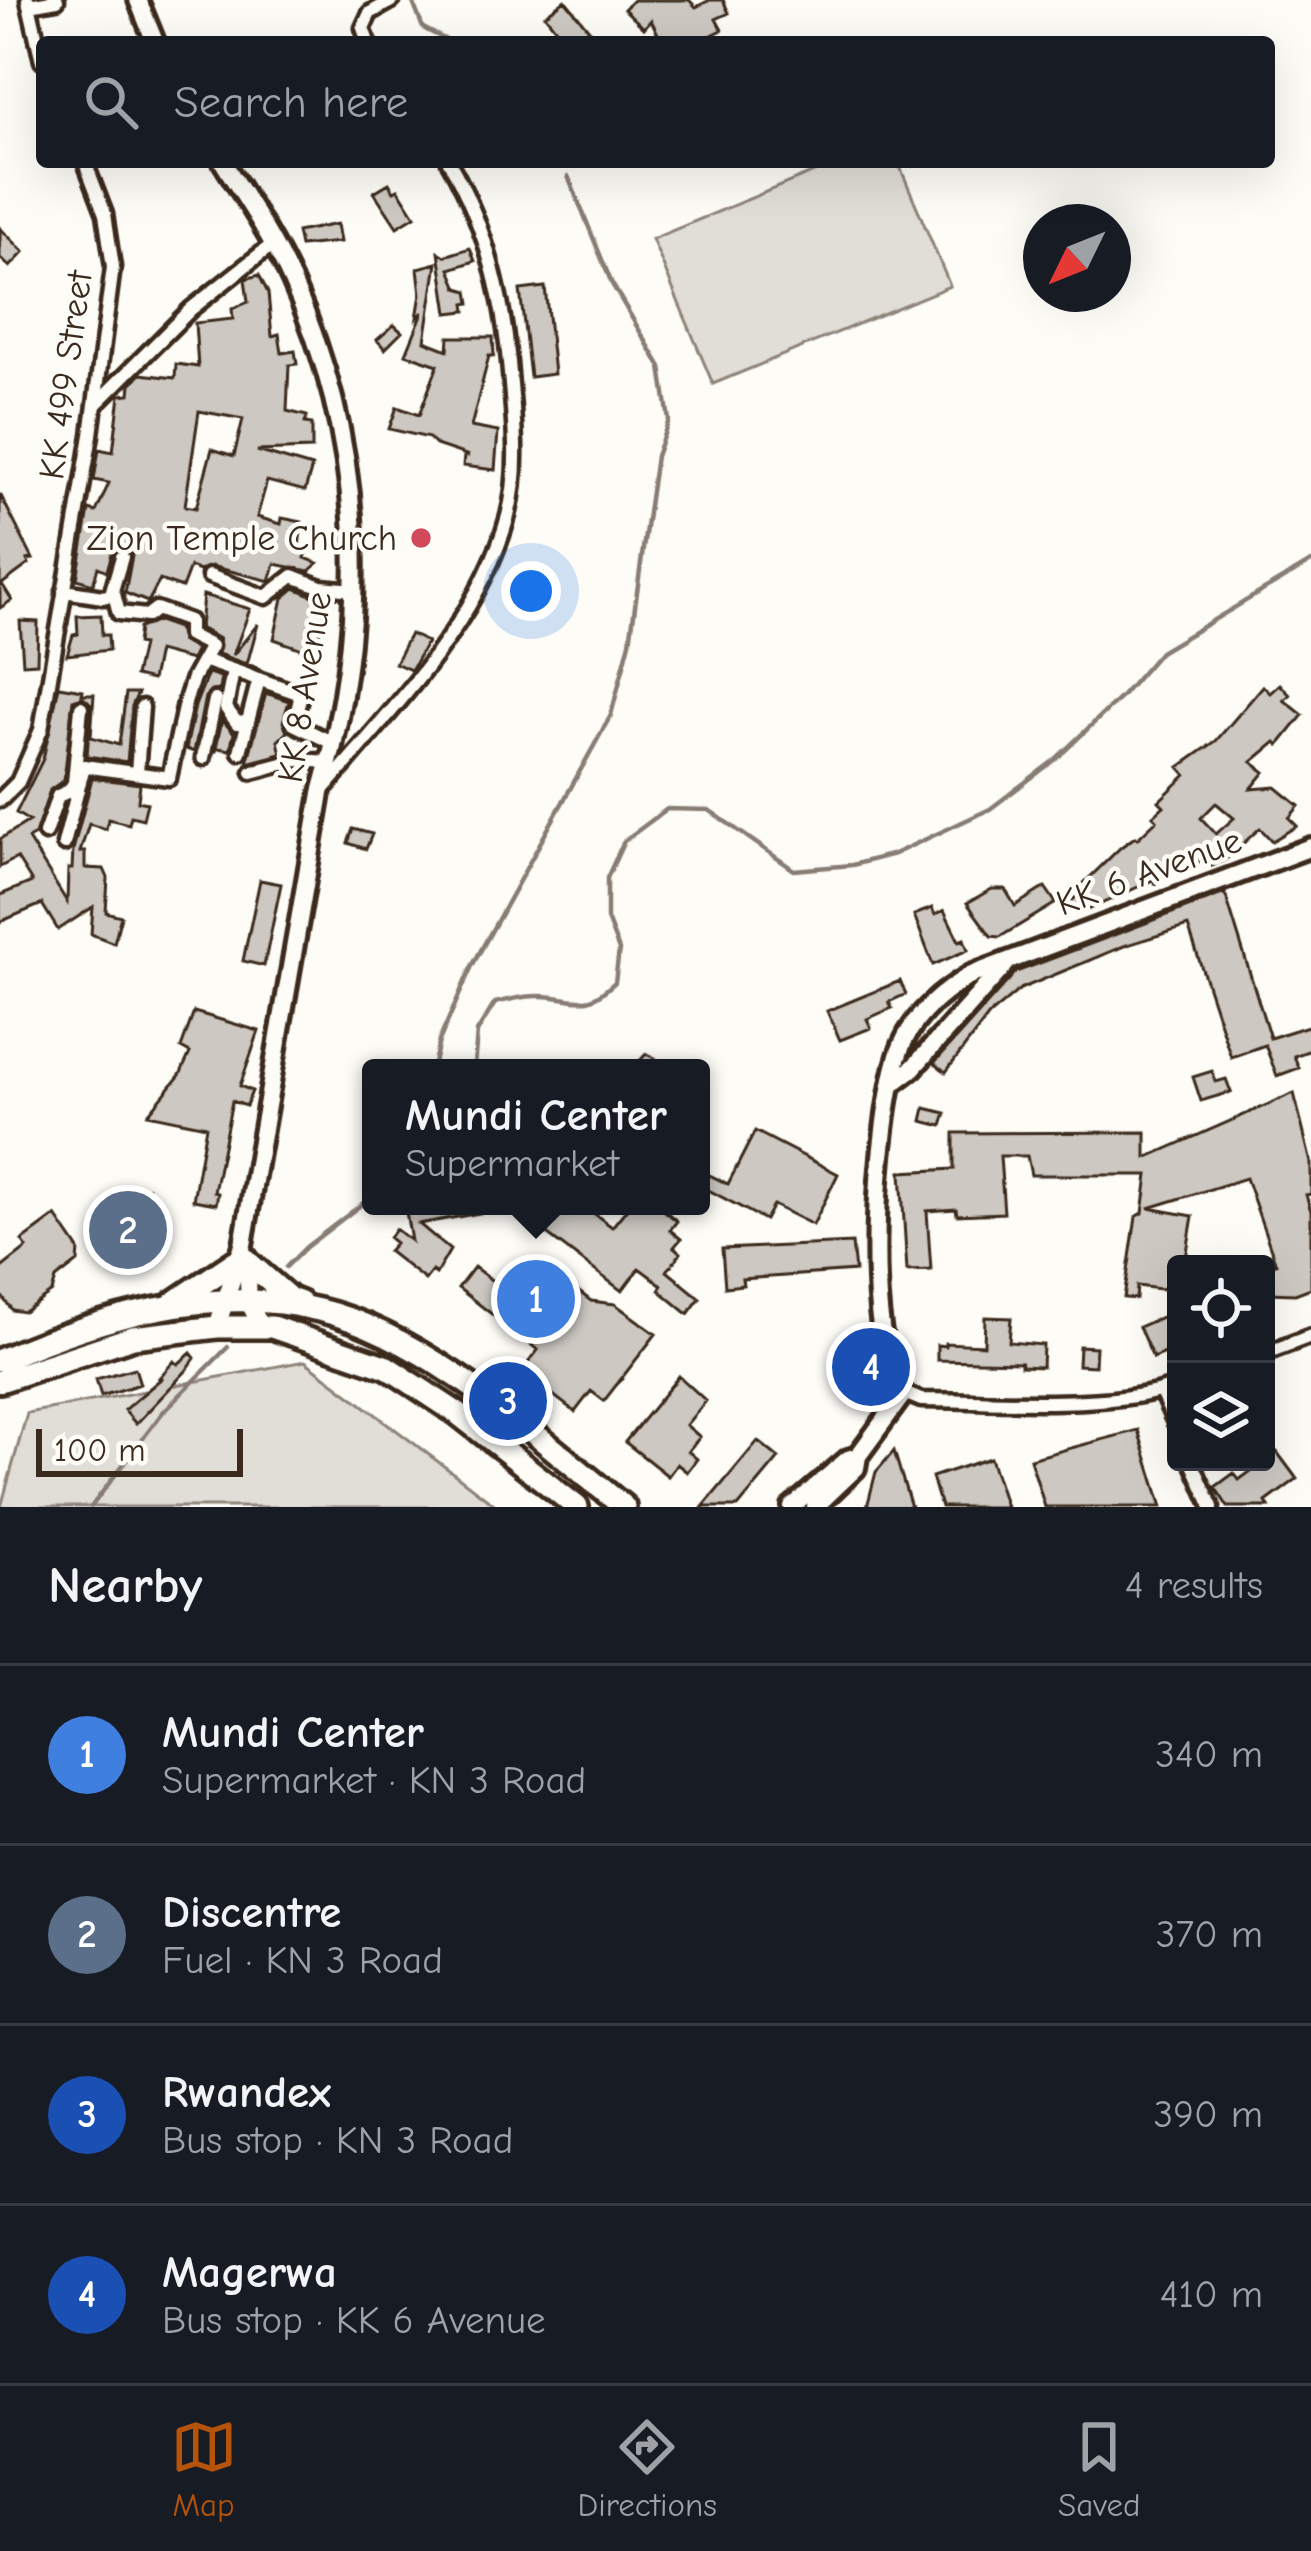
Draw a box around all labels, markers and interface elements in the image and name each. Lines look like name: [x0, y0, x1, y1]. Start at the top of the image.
search box: [36, 36, 1275, 168]
icon: search: [78, 69, 144, 135]
text: Search here: [174, 76, 408, 128]
north arrow: [1023, 204, 1131, 312]
street label: KK 499 Street: [31, 266, 101, 482]
place label: Zion Temple Church: [86, 518, 397, 559]
marker: Zion Temple Church: [408, 525, 434, 551]
your location: [501, 561, 561, 621]
street label: KK 8 Avenue: [270, 589, 340, 785]
street label: KK 6 Avenue: [1051, 820, 1247, 924]
popup: [362, 1059, 710, 1215]
text: Mundi Center: [405, 1089, 667, 1141]
text: Supermarket: [405, 1141, 619, 1186]
pin: 2: [89, 1185, 167, 1275]
pin: 1: [497, 1254, 575, 1344]
map controls: [1167, 1255, 1275, 1471]
button: locate: [1167, 1255, 1275, 1363]
pin: 4: [832, 1322, 910, 1412]
pin: 3: [469, 1356, 547, 1446]
button: layers: [1167, 1363, 1275, 1471]
scale bar: [36, 1423, 243, 1476]
text: 100 m: [54, 1431, 146, 1469]
text: Nearby: [48, 1556, 202, 1615]
text: 4 results: [1125, 1563, 1263, 1608]
text: Mundi Center: [162, 1706, 424, 1758]
text: 1: [79, 1732, 95, 1777]
text: 340 m: [1155, 1732, 1263, 1777]
text: Supermarket · KN 3 Road: [162, 1758, 586, 1803]
text: Discentre: [162, 1886, 341, 1938]
text: 2: [77, 1912, 97, 1957]
text: 370 m: [1156, 1912, 1263, 1957]
text: Fuel · KN 3 Road: [162, 1938, 443, 1983]
text: Rwandex: [162, 2066, 331, 2118]
text: 3: [77, 2092, 97, 2137]
text: 390 m: [1154, 2092, 1263, 2137]
text: Bus stop · KN 3 Road: [162, 2118, 513, 2163]
text: Magerwa: [162, 2246, 337, 2298]
text: 4: [78, 2272, 96, 2317]
text: 410 m: [1160, 2272, 1263, 2317]
text: Bus stop · KK 6 Avenue: [162, 2298, 546, 2343]
tab: Map: [171, 2414, 237, 2524]
tab: Directions: [578, 2414, 717, 2524]
tab: Saved: [1058, 2414, 1140, 2524]

